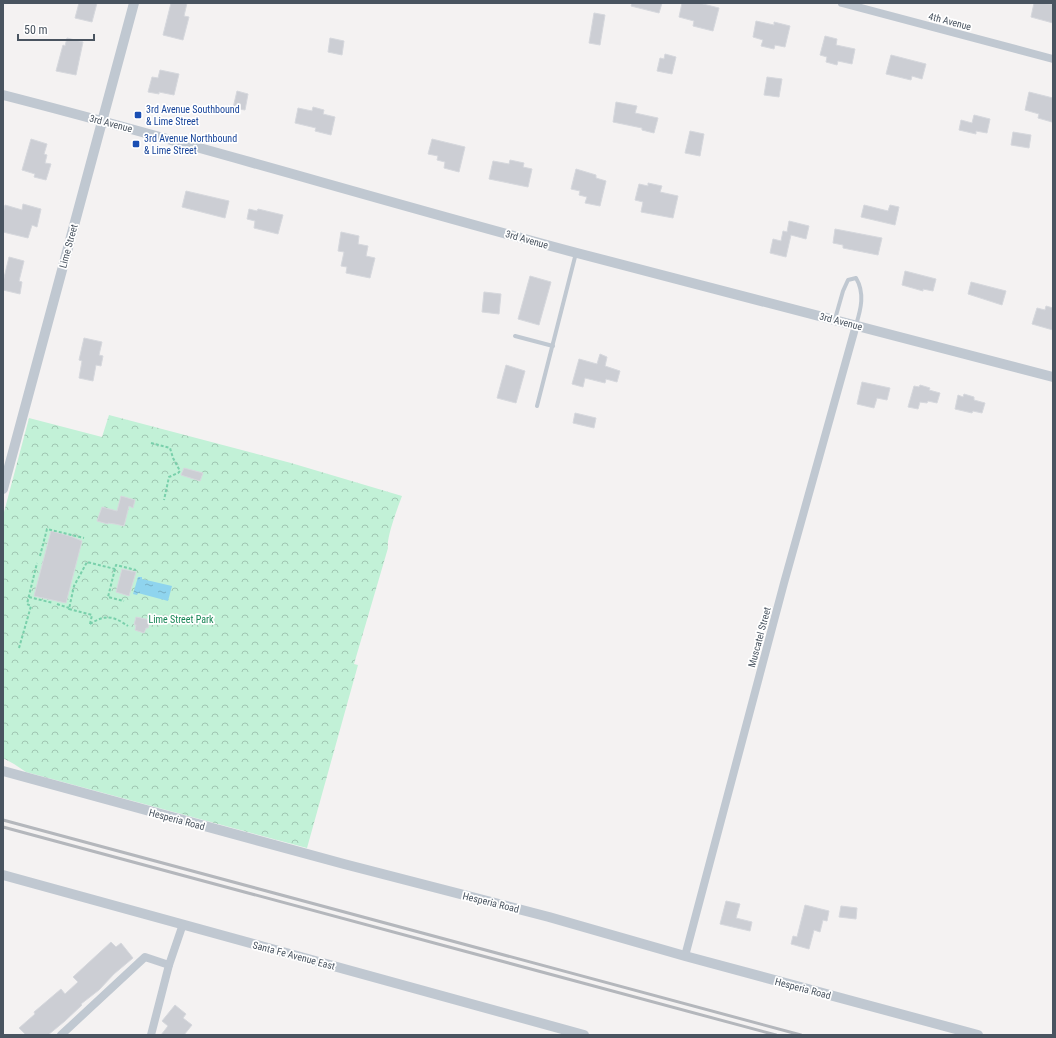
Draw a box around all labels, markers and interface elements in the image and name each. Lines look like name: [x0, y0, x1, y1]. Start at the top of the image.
street label: 4th Avenue: [927, 11, 973, 33]
scale bar: [18, 16, 94, 42]
text: 50 m: [24, 23, 48, 37]
place label: 3rd Avenue Southbound & Lime Street: [146, 104, 240, 127]
marker: 3rd Avenue Southbound & Lime Street: [133, 110, 143, 120]
street label: 3rd Avenue: [88, 112, 134, 135]
place label: 3rd Avenue Northbound & Lime Street: [144, 133, 237, 156]
marker: 3rd Avenue Northbound & Lime Street: [131, 139, 141, 149]
street label: Lime Street: [57, 223, 80, 269]
street label: 3rd Avenue: [504, 228, 550, 251]
street label: 3rd Avenue: [818, 310, 864, 333]
street label: Muscatel Street: [746, 606, 773, 669]
park label: Lime Street Park: [148, 614, 214, 625]
street label: Hesperia Road: [148, 807, 206, 832]
street label: Hesperia Road: [462, 890, 520, 915]
street label: Santa Fe Avenue East: [251, 939, 336, 972]
street label: Hesperia Road: [774, 976, 832, 1001]

